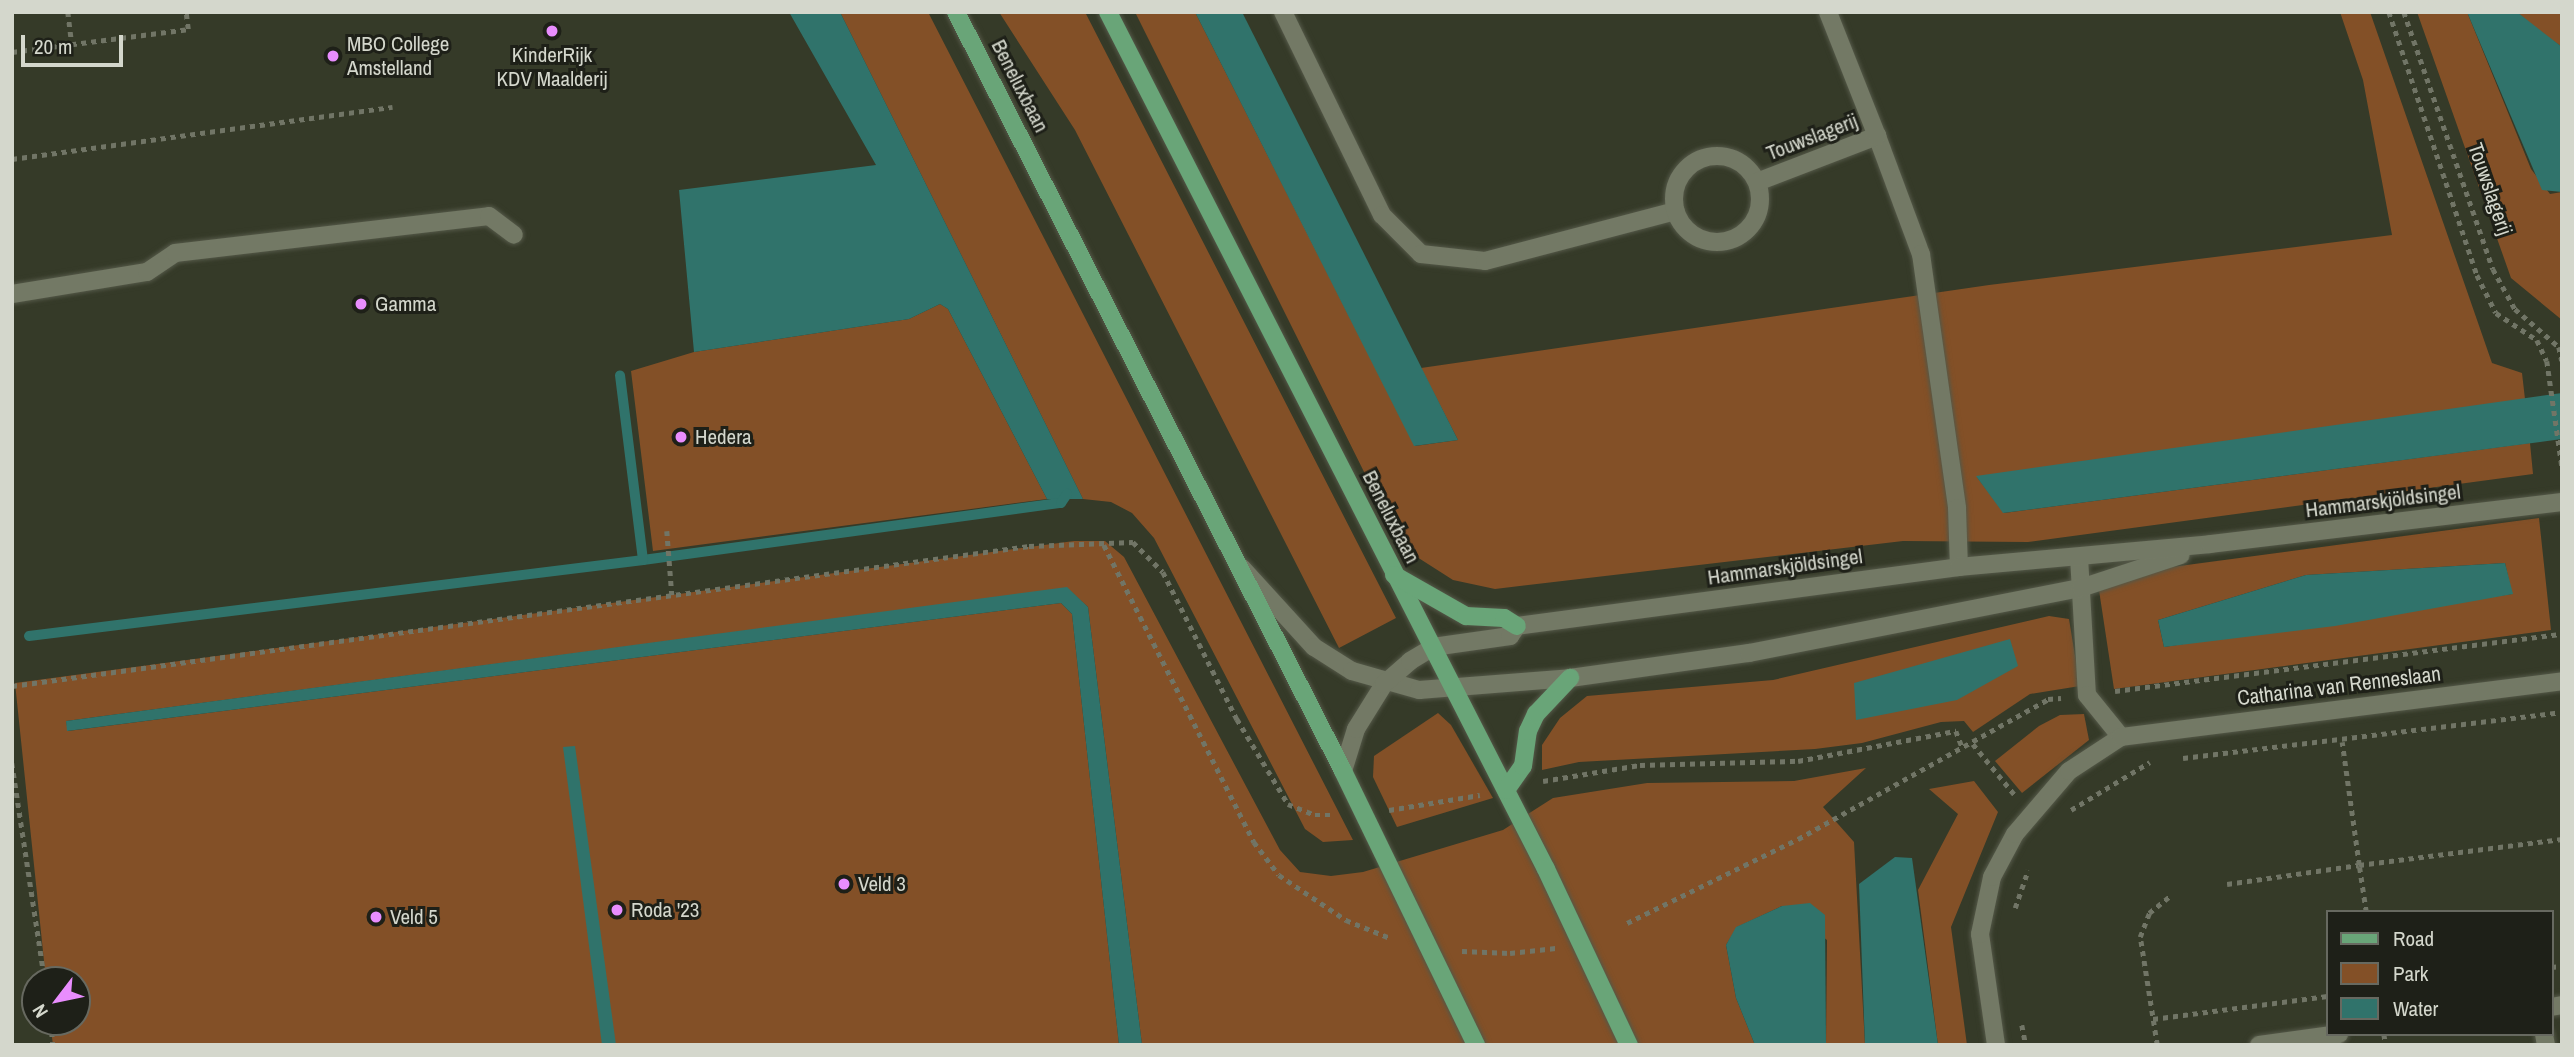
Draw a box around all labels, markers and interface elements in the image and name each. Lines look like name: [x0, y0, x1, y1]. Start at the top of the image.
scale bar: [24, 21, 126, 65]
marker: KinderRijk KDV Maalderij: [544, 23, 560, 39]
place label: MBO College Amstelland: [347, 31, 449, 81]
text: 20 m: [34, 32, 72, 61]
street label: Beneluxbaan: [986, 35, 1054, 137]
place label: KinderRijk KDV Maalderij: [496, 42, 608, 92]
marker: MBO College Amstelland: [325, 48, 341, 64]
street label: Touwslagerij: [1763, 108, 1861, 166]
street label: Touwslagerij: [2463, 140, 2517, 238]
place label: Gamma: [375, 291, 436, 317]
marker: Gamma: [353, 296, 369, 312]
place label: Hedera: [695, 424, 751, 450]
marker: Hedera: [673, 429, 689, 445]
street label: Beneluxbaan: [1357, 466, 1425, 568]
street label: Hammarskjöldsingel: [2304, 479, 2462, 523]
street label: Hammarskjöldsingel: [1706, 544, 1864, 590]
street label: Catharina van Renneslaan: [2236, 661, 2442, 711]
place label: Veld 3: [858, 871, 906, 897]
marker: Veld 3: [836, 876, 852, 892]
place label: Roda '23: [631, 897, 699, 923]
marker: Roda '23: [609, 902, 625, 918]
place label: Veld 5: [390, 904, 438, 930]
marker: Veld 5: [368, 909, 384, 925]
legend: [2326, 910, 2553, 1036]
text: Road: [2393, 924, 2434, 953]
text: Park: [2393, 959, 2428, 988]
north arrow: [21, 966, 91, 1036]
text: Water: [2393, 994, 2438, 1023]
text: N: [26, 999, 54, 1023]

